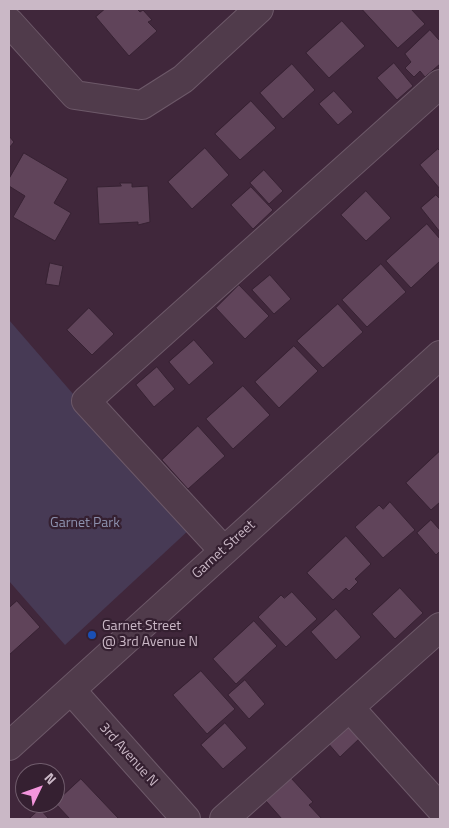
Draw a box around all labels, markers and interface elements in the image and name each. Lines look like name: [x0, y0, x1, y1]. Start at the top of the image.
park label: Garnet Park: [50, 516, 120, 532]
street label: Garnet Street: [189, 517, 259, 583]
place label: Garnet Street @ 3rd Avenue N: [102, 619, 198, 652]
marker: Garnet Street @ 3rd Avenue N: [86, 629, 98, 641]
street label: 3rd Avenue N: [95, 720, 161, 790]
north arrow: [15, 763, 65, 813]
text: N: [40, 768, 62, 789]

